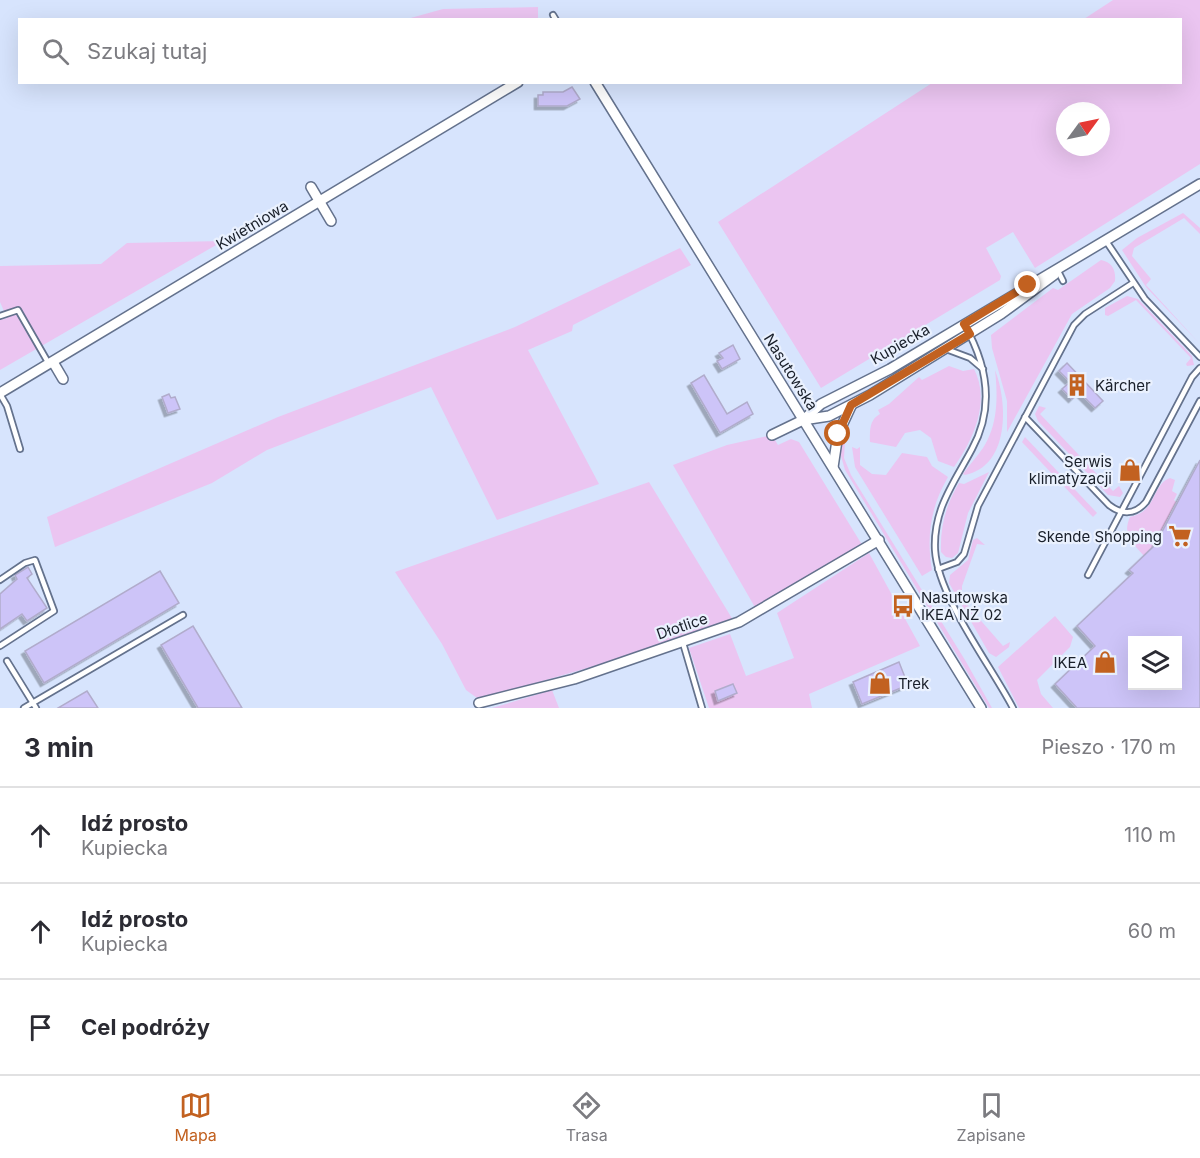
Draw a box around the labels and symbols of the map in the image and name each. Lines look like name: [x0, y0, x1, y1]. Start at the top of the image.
north arrow: [1056, 102, 1110, 156]
street label: Kwietniowa: [213, 196, 291, 254]
route end: [1014, 271, 1040, 297]
street label: Kupiecka: [867, 319, 933, 369]
street label: Nasutowska: [760, 330, 822, 414]
building icon: Kärcher: [1064, 372, 1090, 398]
place label: Kärcher: [1095, 376, 1151, 395]
route start: [824, 420, 850, 446]
place label: Serwis klimatyzacji: [1029, 452, 1112, 488]
shop icon: Serwis klimatyzacji: [1117, 457, 1143, 483]
supermarket icon: Skende Shopping: [1167, 523, 1193, 549]
place label: Skende Shopping: [1037, 527, 1162, 546]
place label: Nasutowska IKEA NŻ 02: [921, 588, 1008, 624]
bus stop icon: Nasutowska IKEA NŻ 02: [890, 593, 916, 619]
street label: Dłotlice: [654, 608, 710, 644]
shop icon: IKEA: [1092, 649, 1118, 675]
place label: IKEA: [1054, 653, 1087, 672]
shop icon: Trek: [867, 670, 893, 696]
place label: Trek: [898, 674, 930, 693]

